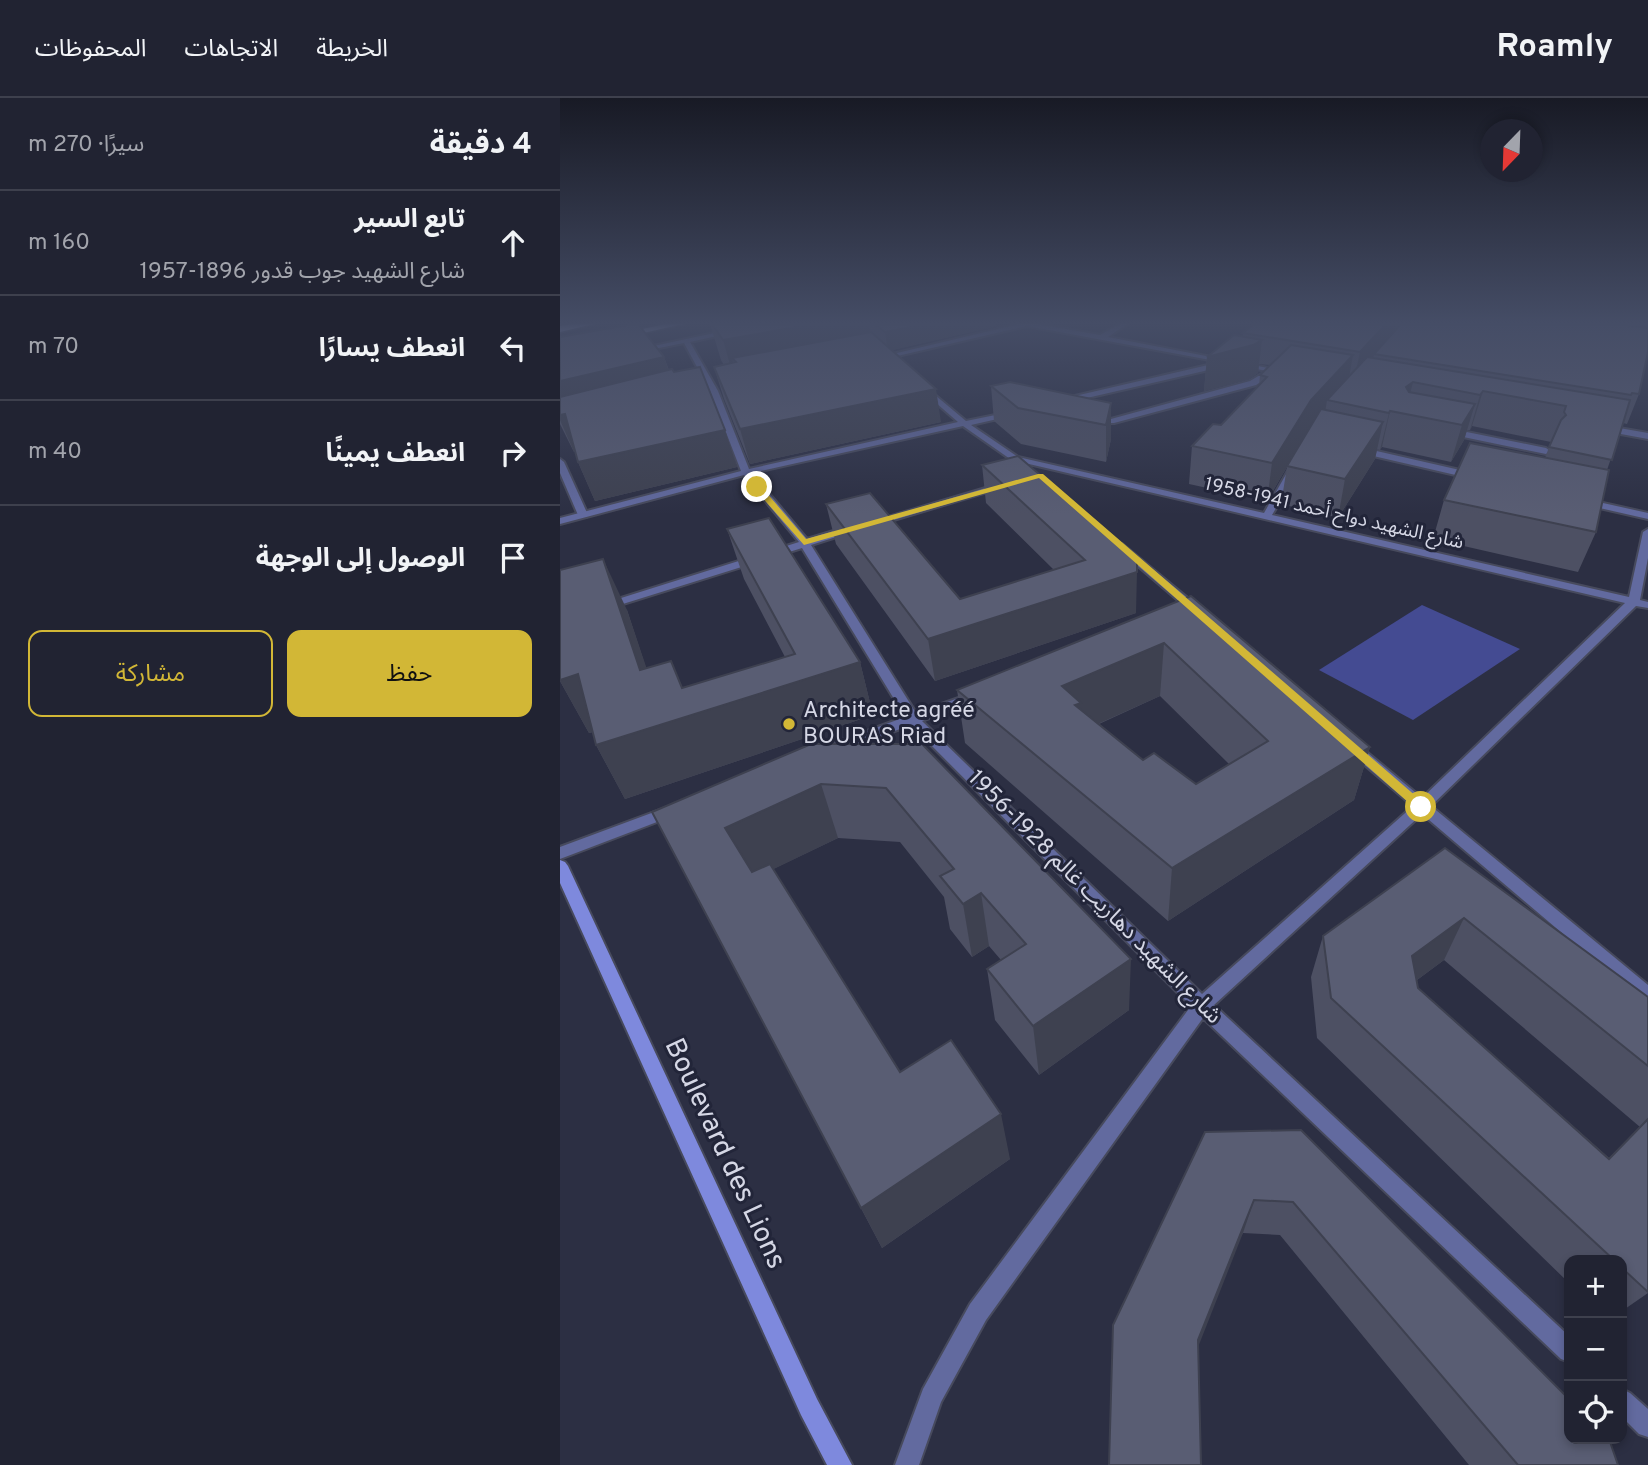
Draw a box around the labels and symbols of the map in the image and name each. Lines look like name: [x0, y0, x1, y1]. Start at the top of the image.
north arrow: [1480, 119, 1543, 182]
route end: [741, 471, 772, 502]
street label: شارع الشهيد دواح أحمد 1941-1958: [1202, 472, 1466, 556]
place label: Architecte agréé BOURAS Riad: [803, 697, 975, 752]
marker: Architecte agréé BOURAS Riad: [781, 716, 797, 732]
street label: شارع الشهيد دهاريب غالم 1928-1956: [961, 765, 1227, 1031]
route start: [1405, 791, 1436, 822]
street label: Boulevard des Lions: [655, 1033, 793, 1275]

